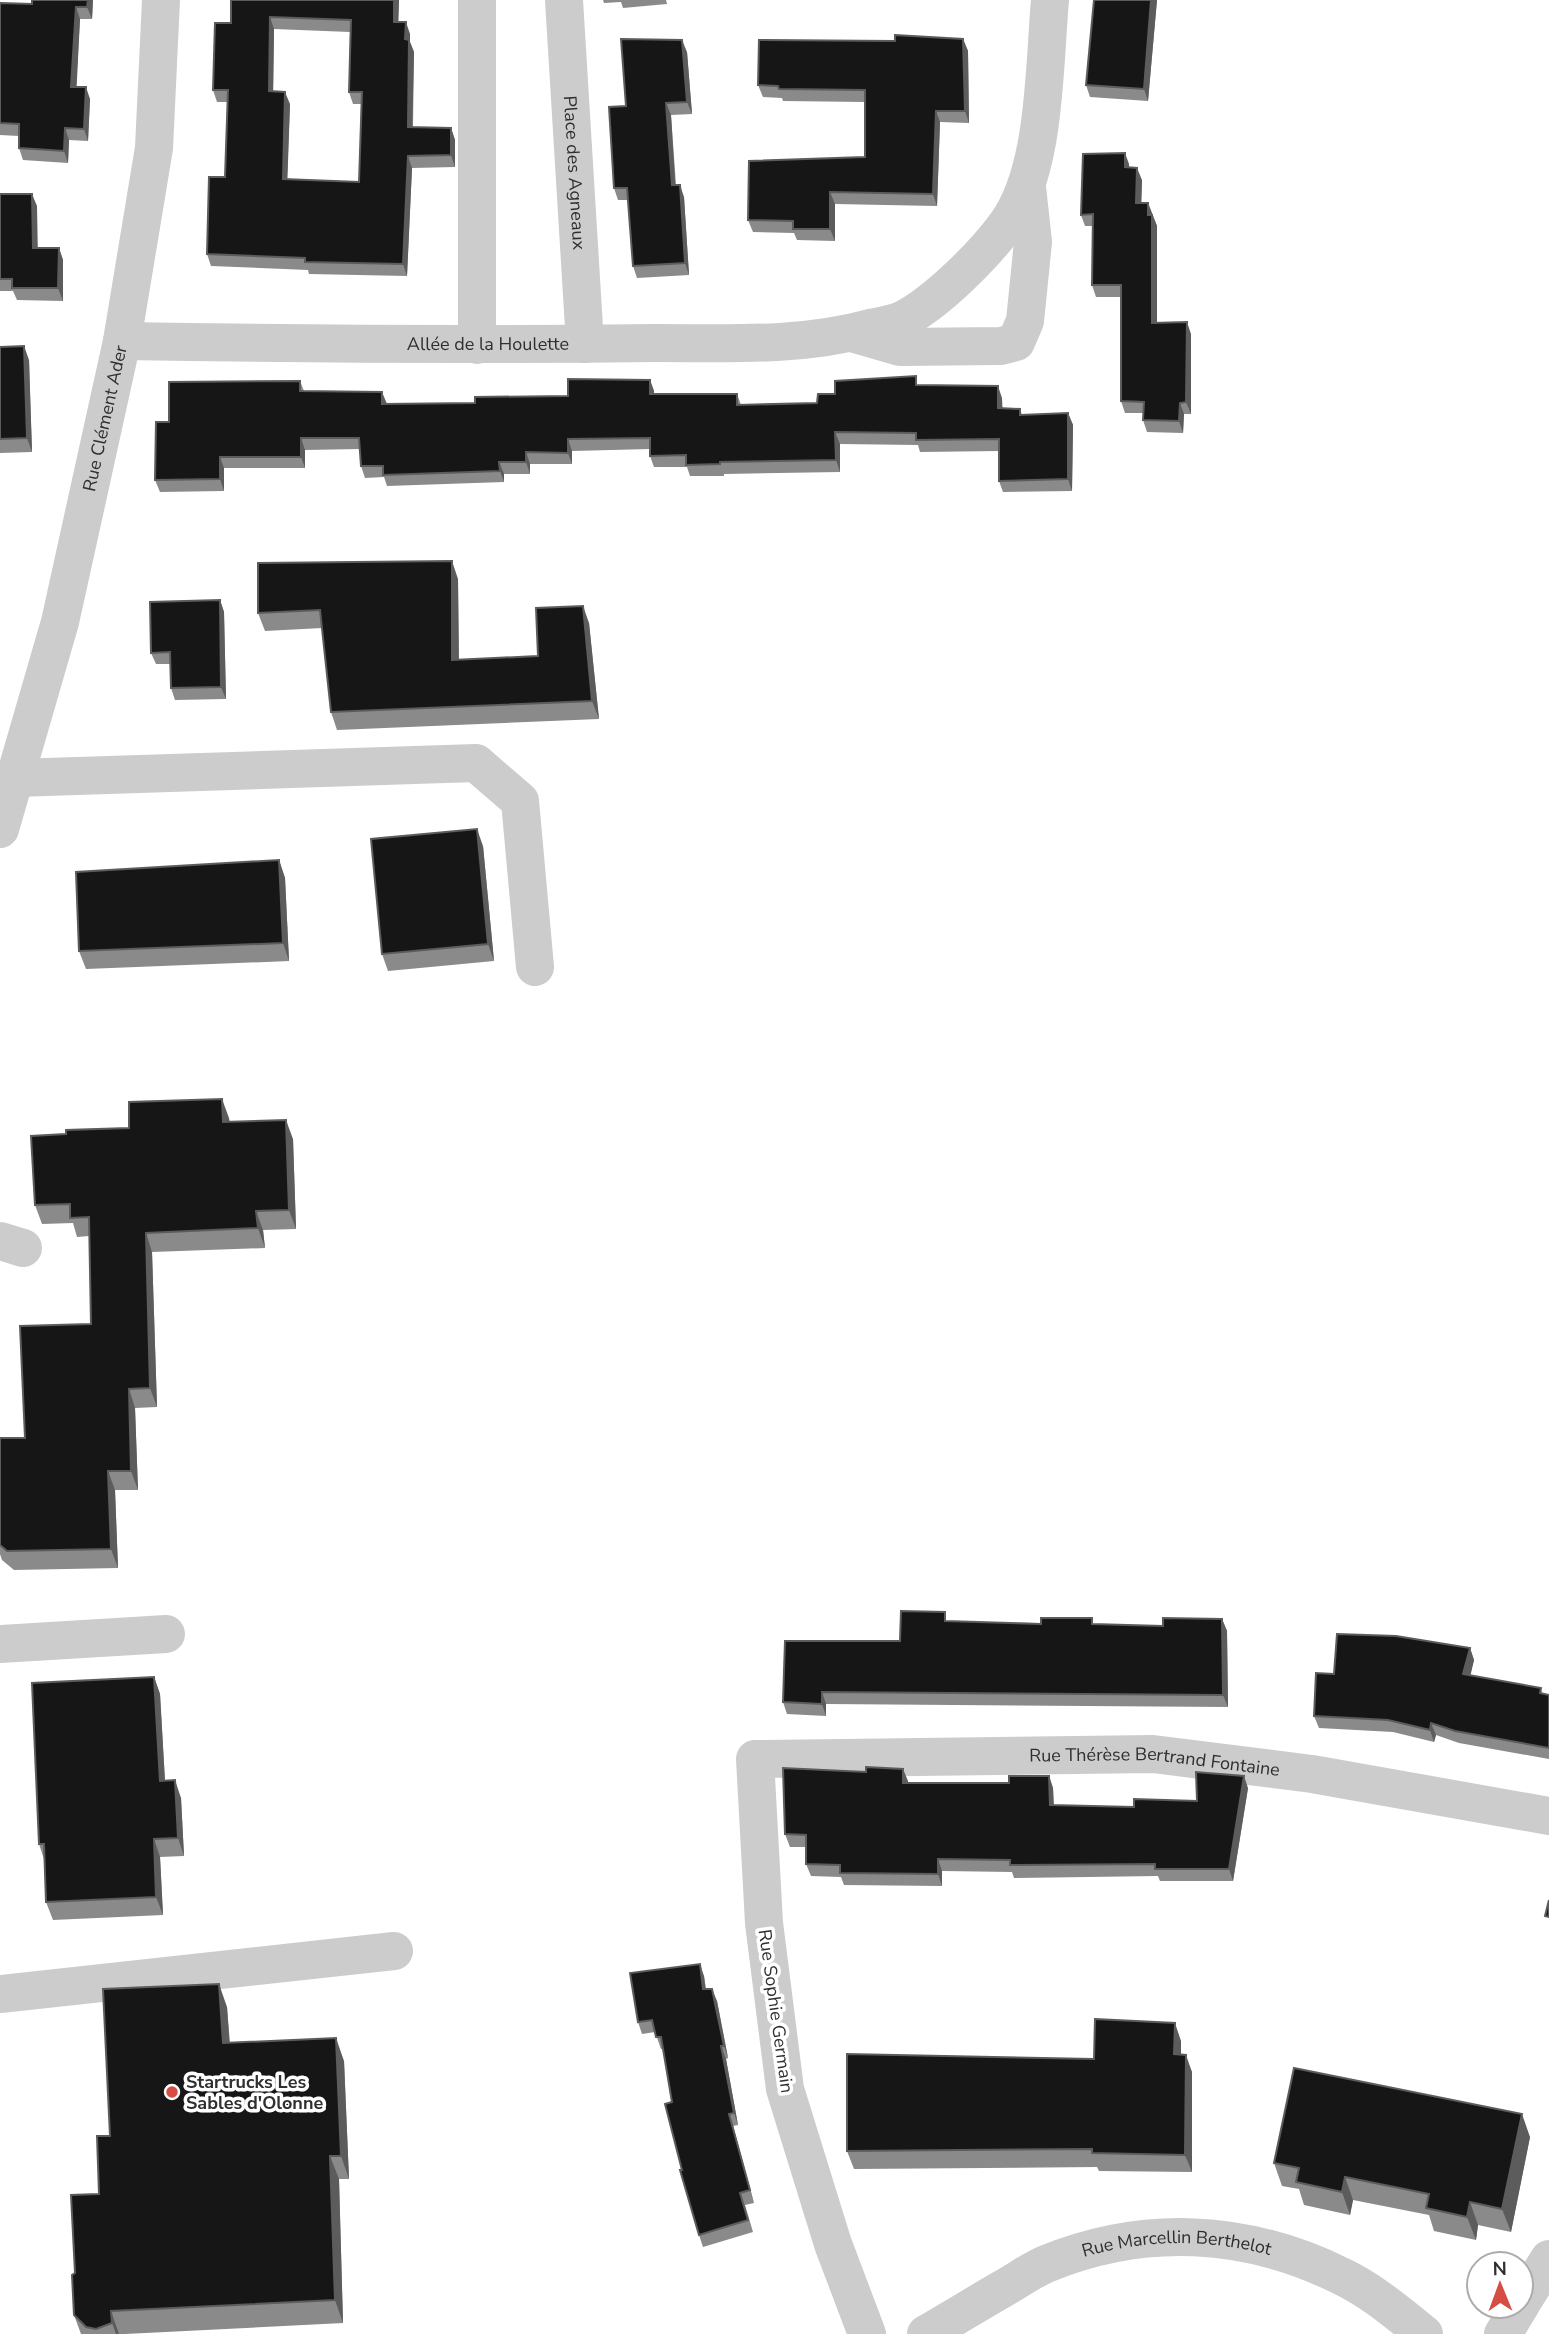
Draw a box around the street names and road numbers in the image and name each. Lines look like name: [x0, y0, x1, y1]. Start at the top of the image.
street label: Place des Agneaux: [558, 95, 591, 251]
street label: Allée de la Houlette: [407, 332, 569, 356]
street label: Rue Clément Ader: [77, 343, 133, 494]
street label: Rue Thérèse Bertrand Fontaine: [1029, 1742, 1281, 1782]
street label: Rue Sophie Germain: [753, 1928, 799, 2094]
street label: Rue Marcellin Berthelot: [1079, 2225, 1275, 2263]

